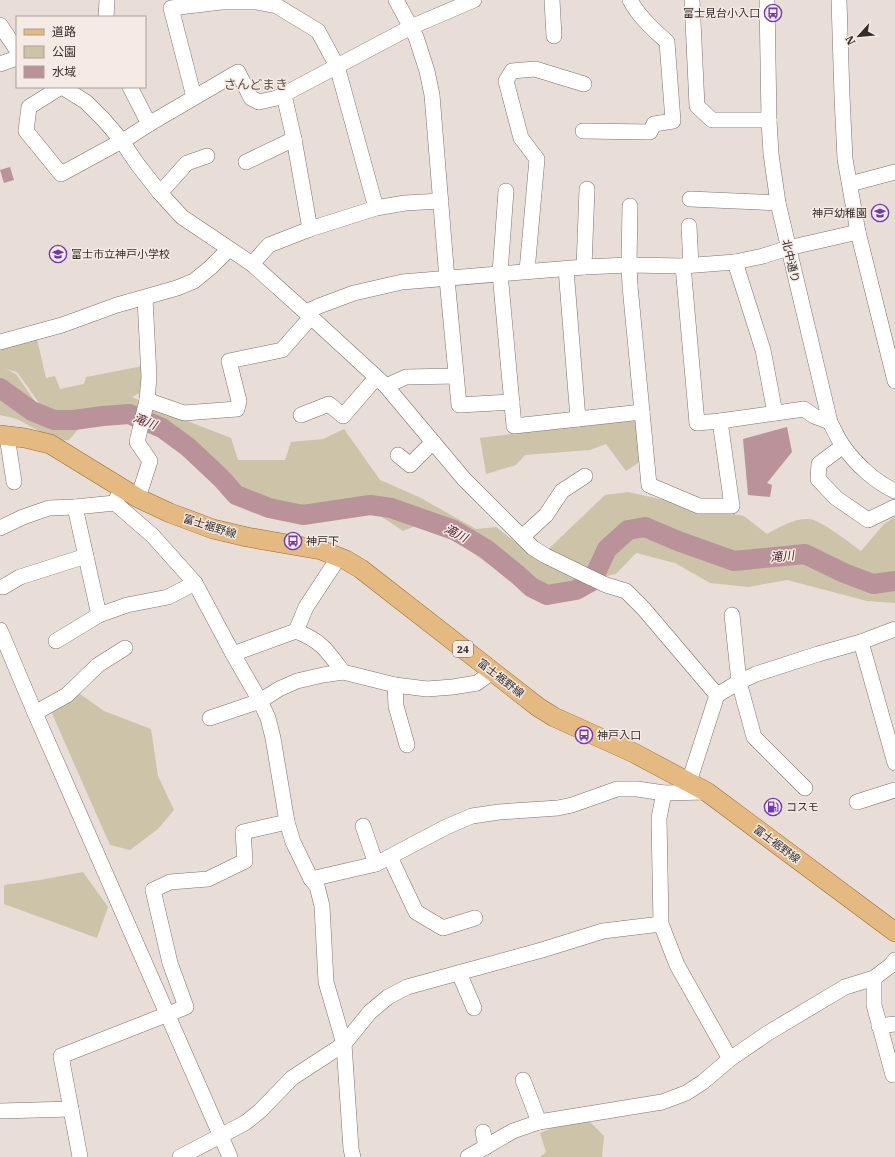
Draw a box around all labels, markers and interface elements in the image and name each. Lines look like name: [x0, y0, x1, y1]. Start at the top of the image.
bus stop icon: 富士見台小入口: [763, 3, 783, 23]
place label: 富士見台小入口: [683, 6, 760, 20]
legend: [16, 16, 146, 88]
north arrow: [839, 16, 879, 56]
text: 道路: [52, 24, 76, 39]
text: N: [842, 33, 858, 48]
text: 公園: [52, 44, 76, 59]
text: 水域: [52, 64, 76, 79]
district label: さんどまき: [224, 76, 288, 93]
school or university icon: 神戸幼稚園: [870, 203, 890, 223]
place label: 神戸幼稚園: [812, 206, 867, 220]
street label: 北中通り: [779, 238, 803, 284]
school or university icon: 富士市立神戸小学校: [48, 244, 68, 264]
place label: 富士市立神戸小学校: [71, 247, 170, 261]
water label: 滝川: [131, 410, 161, 433]
street label: 富士裾野線: [182, 511, 238, 541]
water label: 滝川: [442, 521, 472, 546]
bus stop icon: 神戸下: [283, 531, 303, 551]
place label: 神戸下: [306, 534, 339, 548]
water label: 滝川: [769, 547, 797, 565]
road number: 24: [453, 641, 473, 657]
street label: 富士裾野線: [475, 656, 527, 700]
bus stop icon: 神戸入口: [574, 725, 594, 745]
place label: 神戸入口: [597, 728, 641, 742]
fuel station icon: コスモ: [763, 797, 783, 817]
place label: コスモ: [786, 800, 819, 814]
street label: 富士裾野線: [751, 822, 803, 866]

